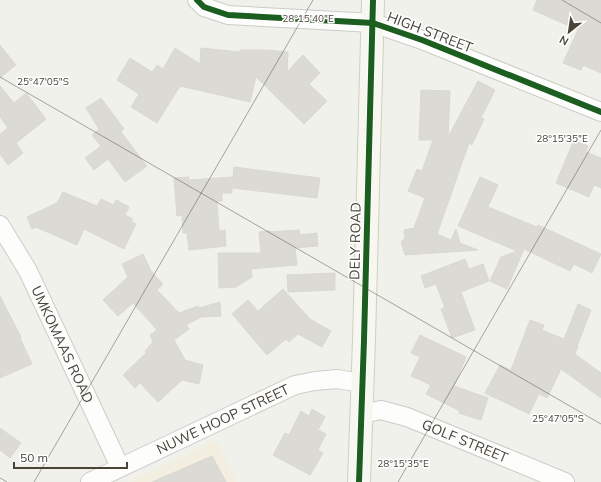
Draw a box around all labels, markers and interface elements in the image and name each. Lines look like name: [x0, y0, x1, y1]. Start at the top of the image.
street label: HIGH STREET: [385, 7, 476, 57]
text: 28°15'40"E: [282, 12, 334, 25]
north arrow: [549, 12, 589, 52]
text: N: [557, 33, 571, 49]
text: 25°47'05"S: [17, 75, 69, 88]
text: 28°15'35"E: [536, 132, 588, 145]
street label: DELY ROAD: [345, 202, 365, 280]
street label: UMKOMAAS ROAD: [27, 283, 98, 406]
street label: NUWE HOOP STREET: [154, 380, 293, 458]
text: 25°47'05"S: [532, 412, 584, 425]
street label: GOLF STREET: [419, 415, 511, 467]
scale bar: [14, 444, 127, 470]
text: 50 m: [20, 450, 48, 465]
text: 28°15'35"E: [377, 457, 429, 470]

